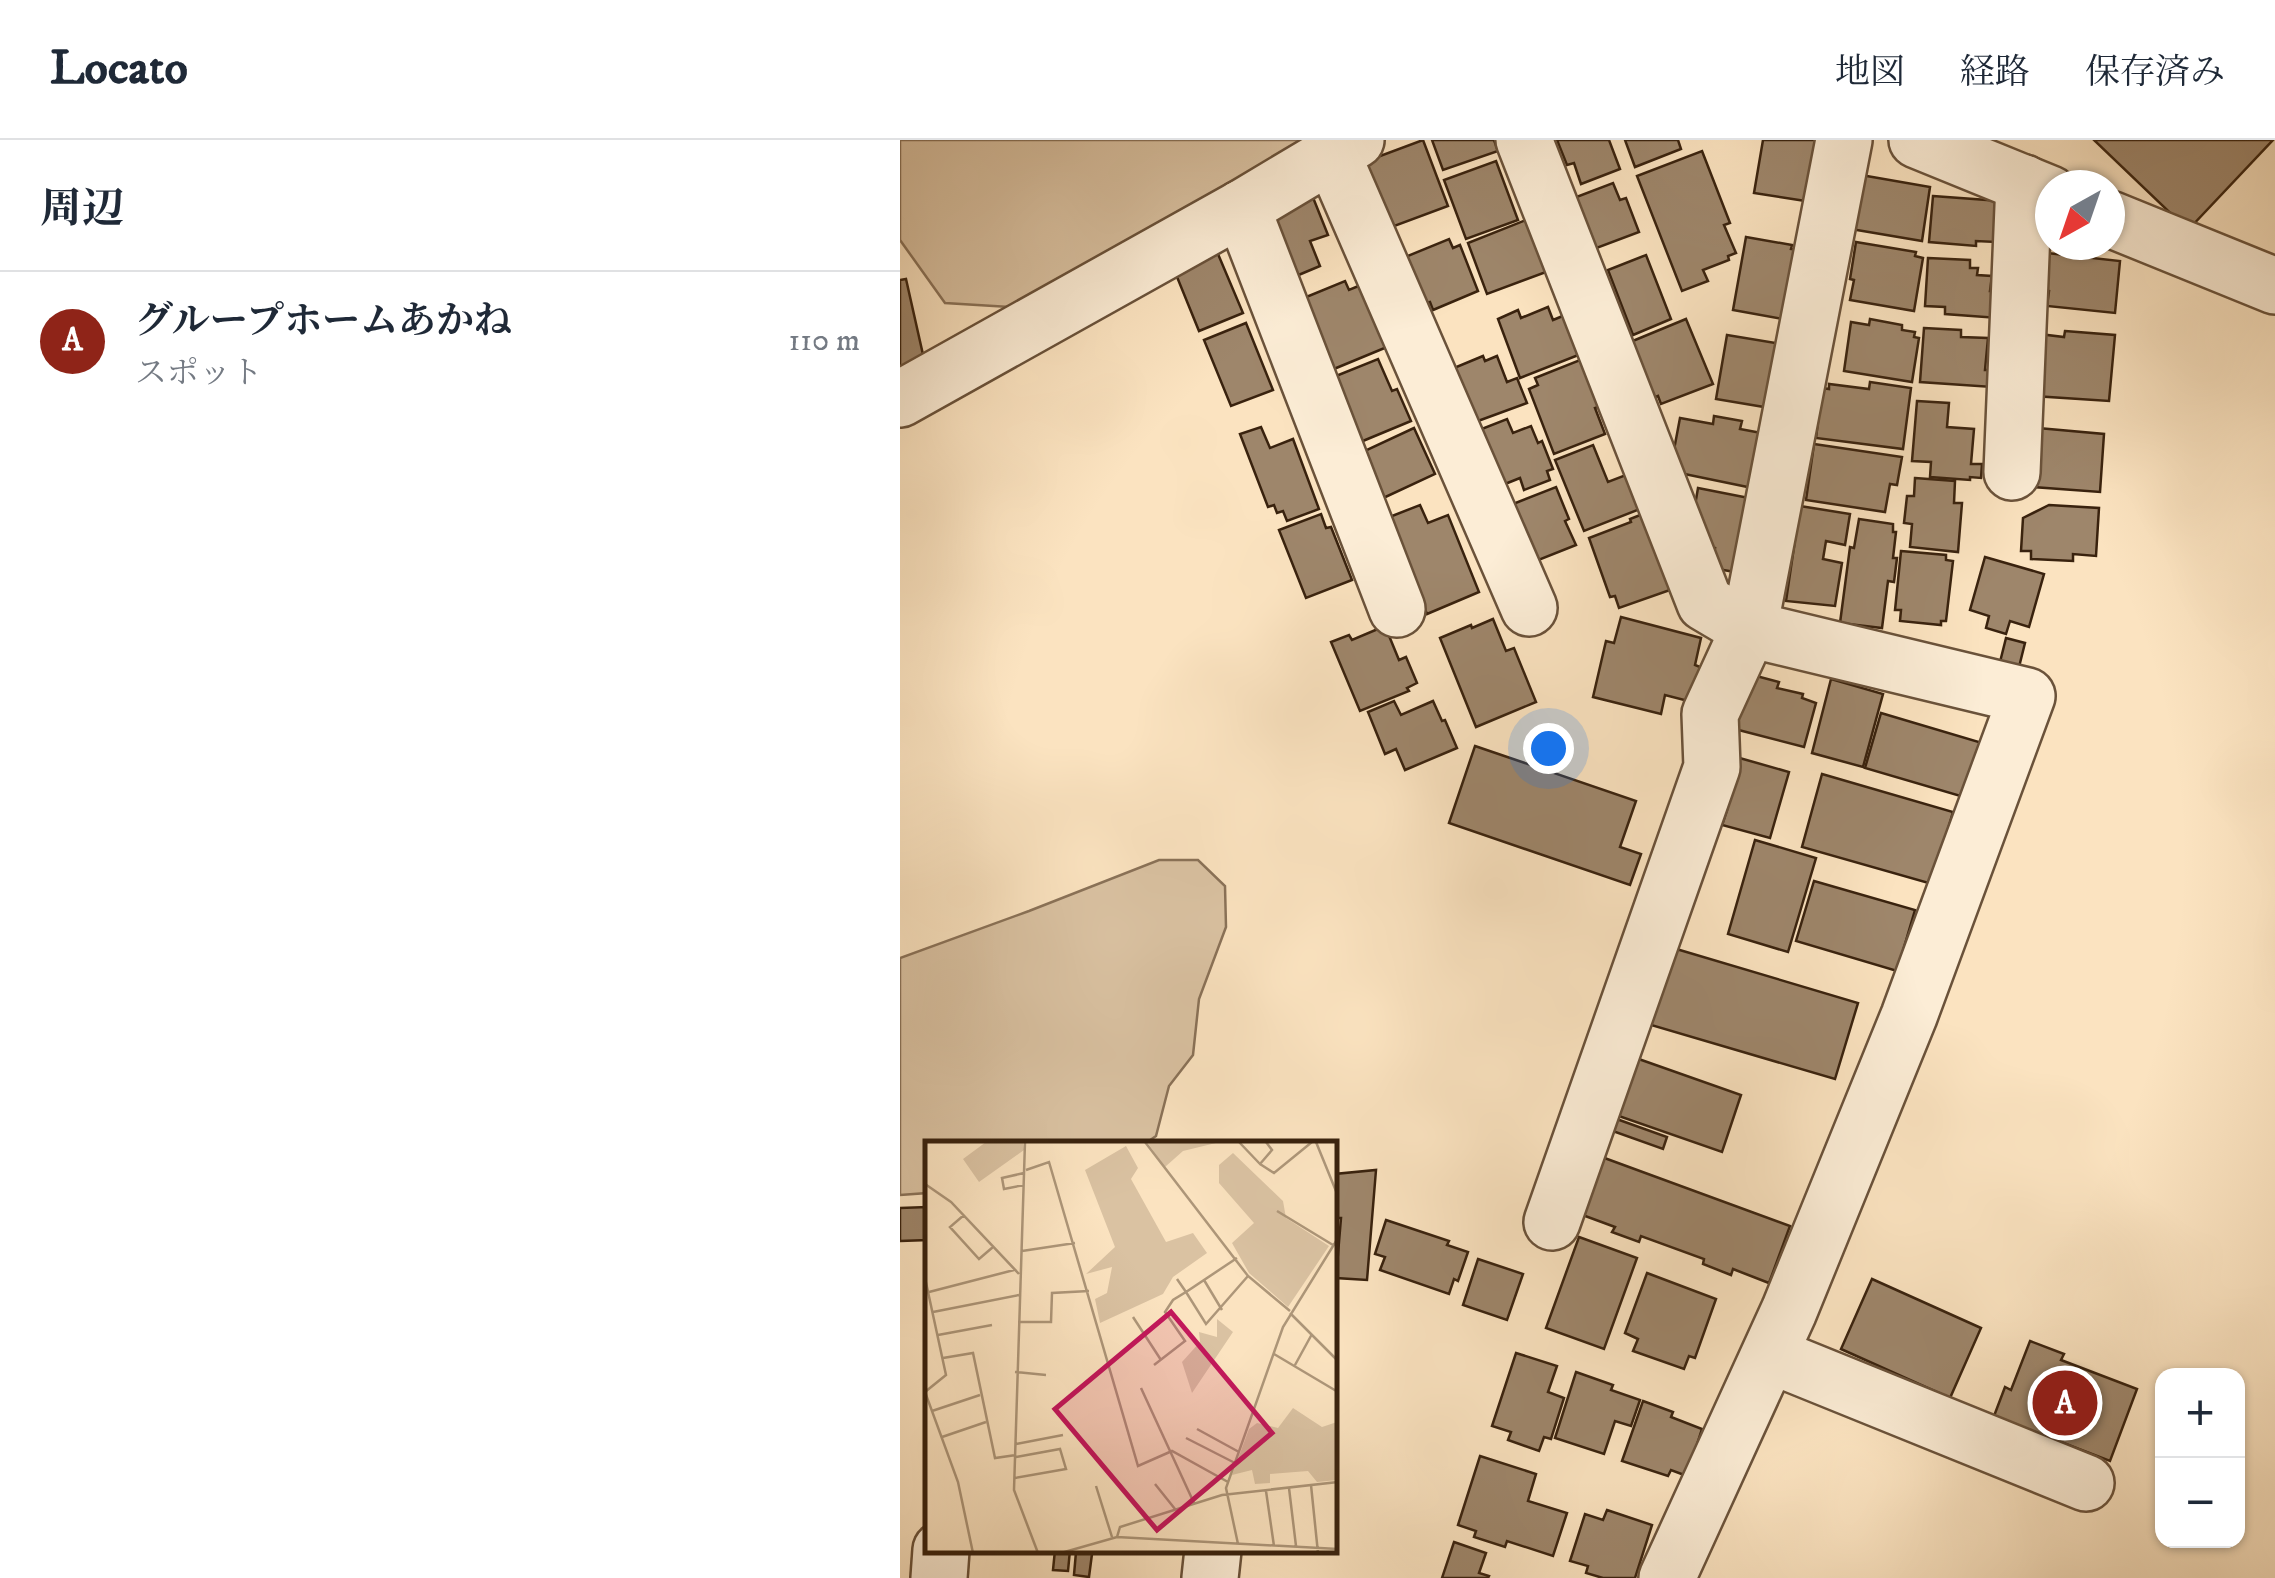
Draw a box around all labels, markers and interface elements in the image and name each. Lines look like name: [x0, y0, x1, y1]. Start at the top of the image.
text: Locato: [50, 39, 188, 99]
text: 地図: [1835, 51, 1905, 95]
text: 経路: [1960, 51, 2030, 95]
text: 保存済み: [2085, 51, 2225, 95]
north arrow: [2035, 170, 2125, 260]
text: 周辺: [40, 184, 124, 236]
text: グループホームあかね: [135, 298, 512, 346]
text: A: [62, 321, 83, 361]
text: 110 m: [788, 321, 860, 361]
text: スポット: [135, 354, 263, 394]
your location: [1523, 723, 1574, 774]
inset map: [925, 1141, 1338, 1553]
pin: A: [2032, 1366, 2098, 1440]
map controls: [2155, 1368, 2245, 1548]
button: +: [2155, 1368, 2245, 1458]
button: −: [2155, 1458, 2245, 1548]

